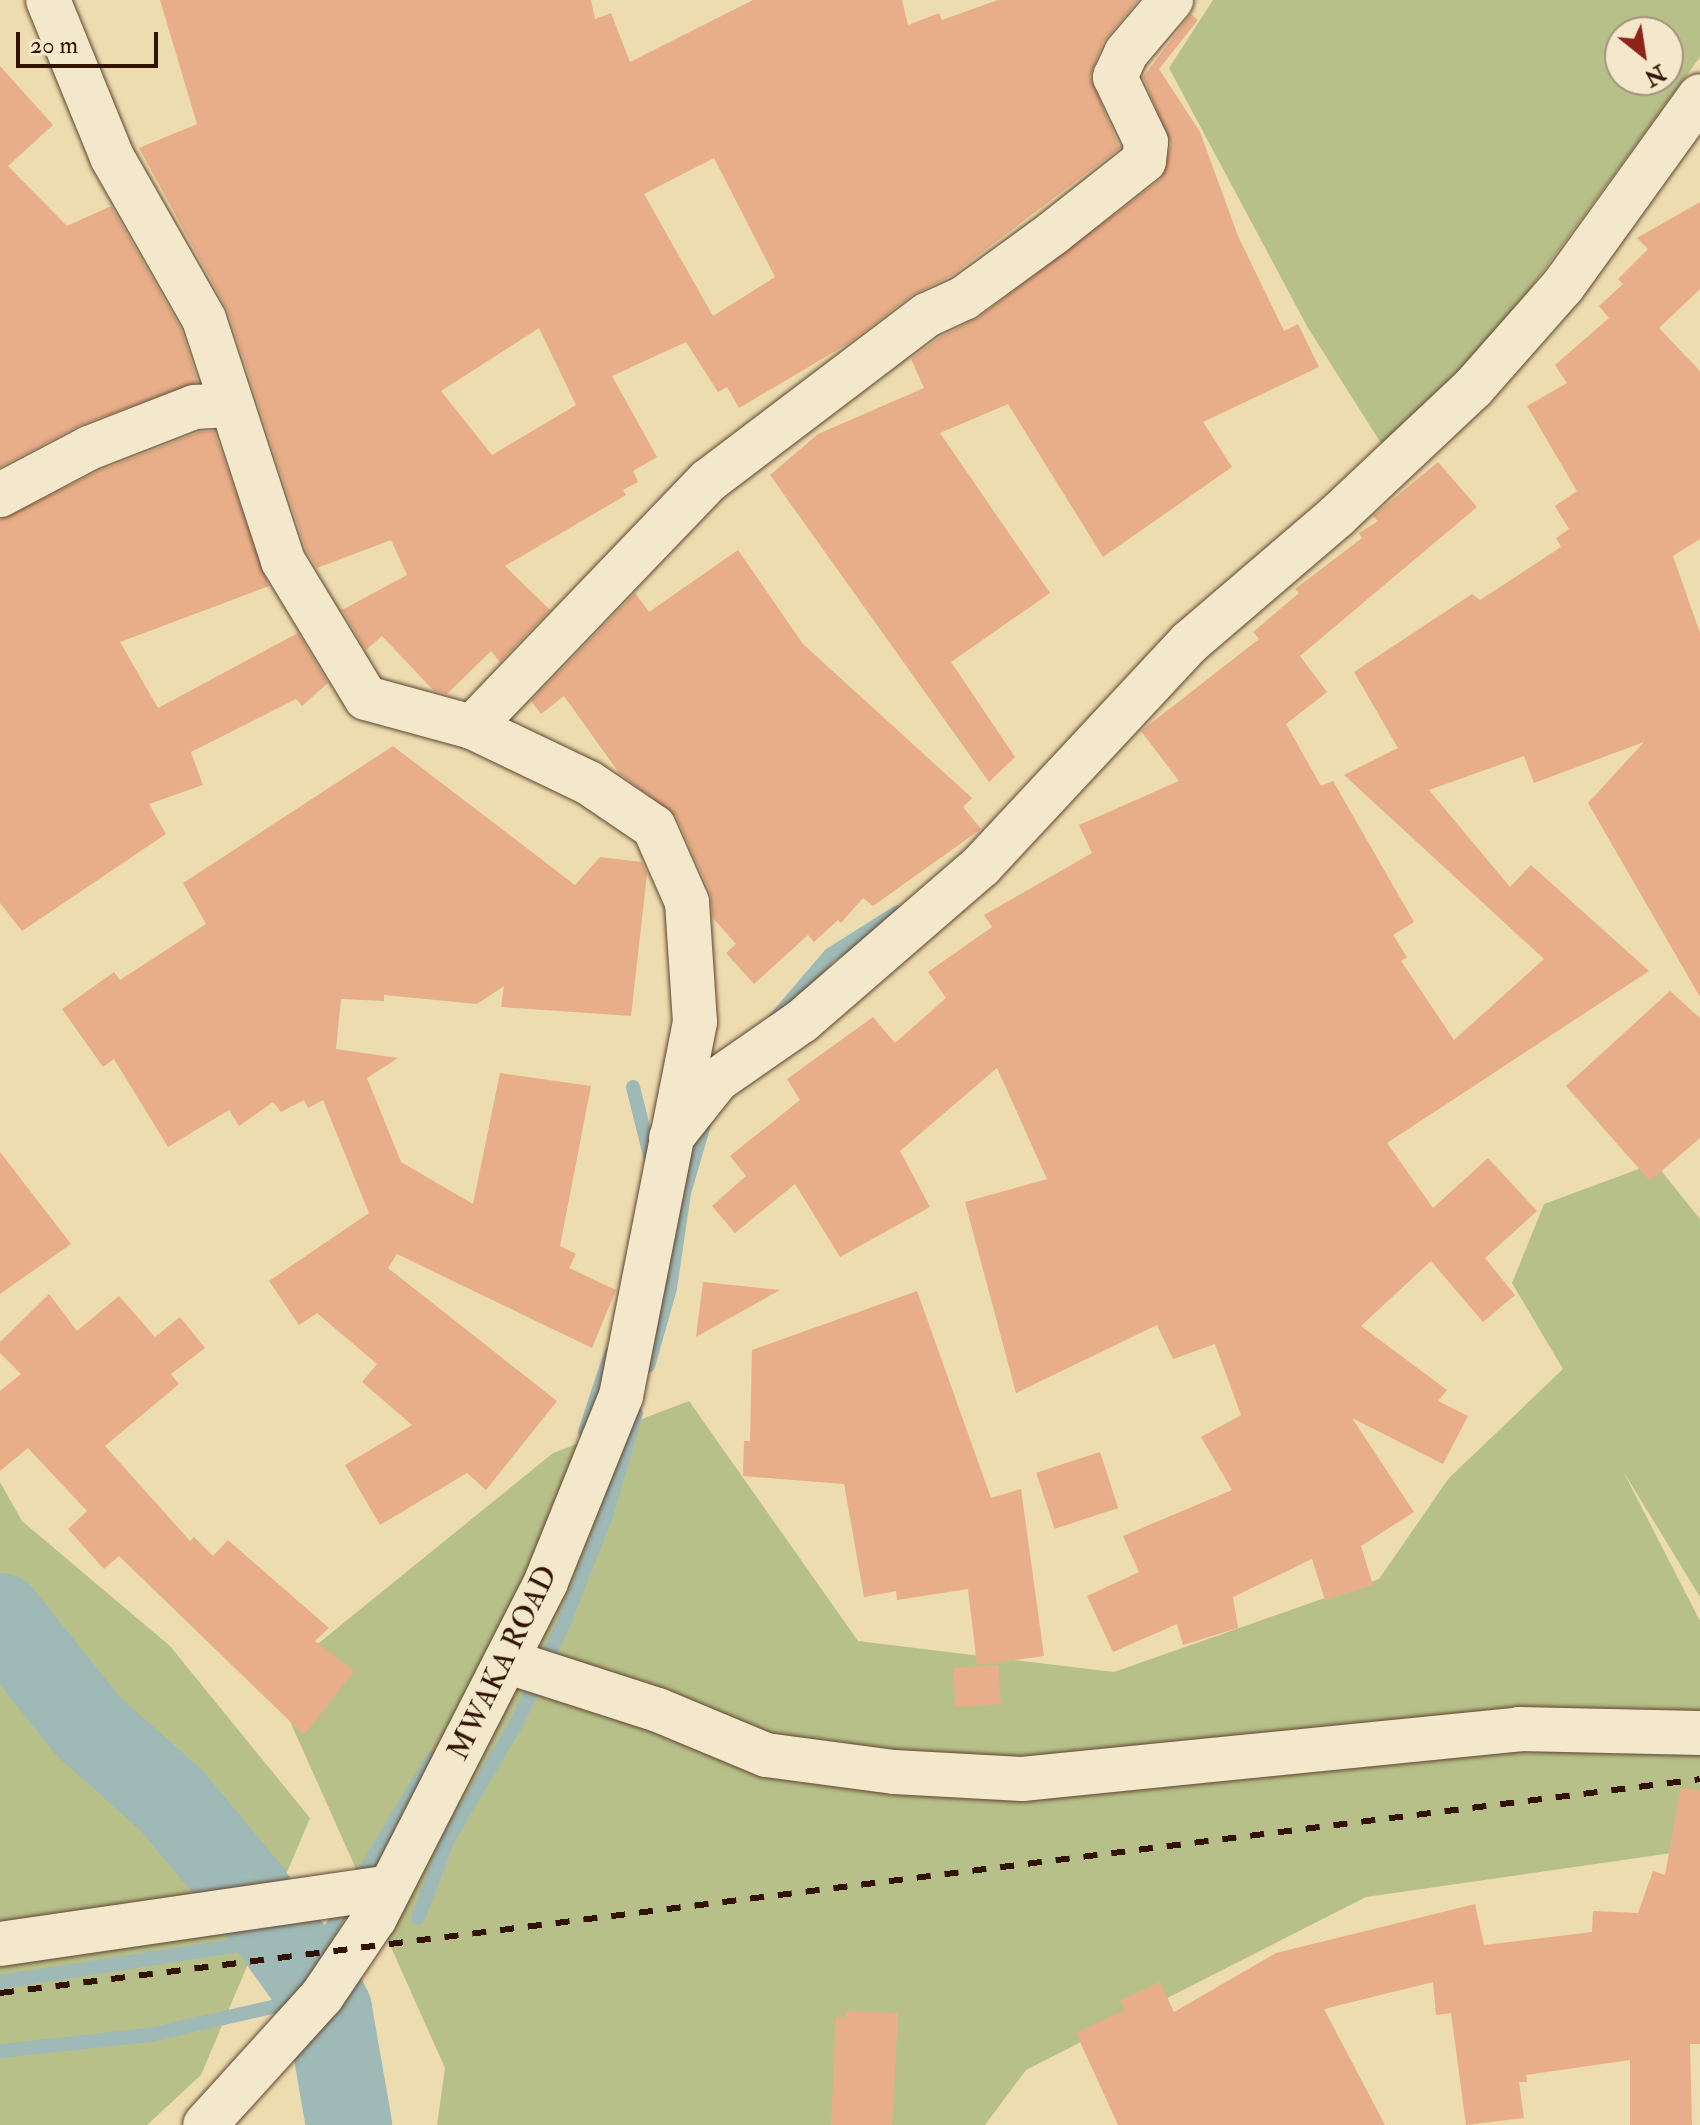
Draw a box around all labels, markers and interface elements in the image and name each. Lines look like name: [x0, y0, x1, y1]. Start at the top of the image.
scale bar: [20, 16, 162, 66]
north arrow: [1604, 16, 1684, 96]
text: 20 m: [30, 30, 78, 61]
text: N: [1639, 58, 1671, 92]
street label: MWAKA ROAD: [440, 1560, 566, 1766]

